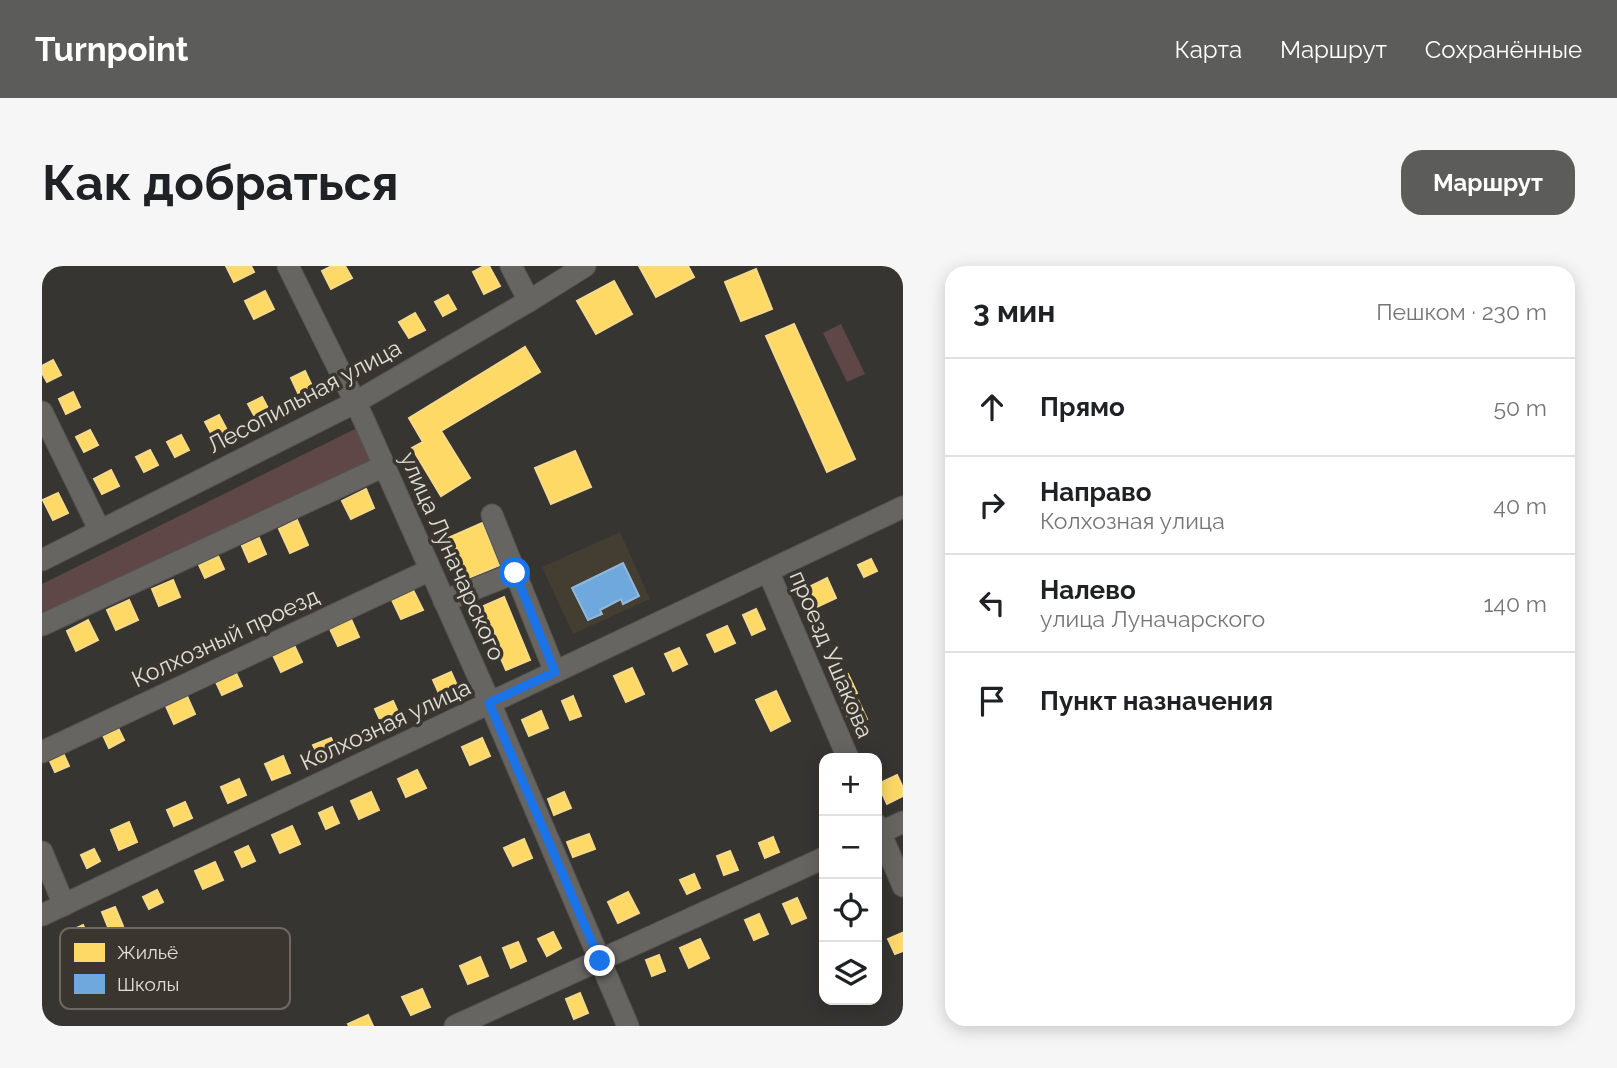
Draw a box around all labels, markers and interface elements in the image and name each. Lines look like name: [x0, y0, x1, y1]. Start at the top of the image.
text: Turnpoint: [35, 30, 188, 69]
text: Карта: [1174, 35, 1242, 64]
text: Маршрут: [1280, 35, 1387, 64]
text: Сохранённые: [1425, 35, 1582, 64]
button: Маршрут: [1401, 150, 1575, 215]
text: Как добраться: [42, 154, 399, 211]
text: 3 мин: [973, 294, 1055, 329]
text: Пешком · 230 m: [1376, 298, 1547, 325]
street label: Лесопильная улица: [202, 333, 406, 459]
icon: ahead: [973, 388, 1011, 426]
text: Прямо: [1040, 392, 1125, 422]
text: 50 m: [1493, 394, 1547, 421]
street label: улица Луначарского: [395, 448, 511, 664]
text: Направо: [1040, 477, 1151, 507]
icon: right: [973, 486, 1011, 524]
text: 40 m: [1493, 492, 1547, 519]
text: Колхозная улица: [1040, 507, 1225, 534]
route start: [499, 557, 530, 588]
street label: проезд Ушакова: [785, 566, 879, 742]
text: Налево: [1040, 575, 1136, 605]
street label: Колхозный проезд: [127, 582, 323, 692]
icon: left: [973, 584, 1011, 622]
text: 140 m: [1484, 590, 1547, 617]
text: улица Луначарского: [1040, 605, 1265, 632]
street label: Колхозная улица: [296, 673, 474, 775]
icon: arrive: [973, 682, 1011, 720]
text: Пункт назначения: [1040, 686, 1273, 716]
map controls: [819, 753, 882, 1005]
button: +: [819, 753, 882, 816]
button: −: [819, 816, 882, 879]
button: locate: [819, 879, 882, 942]
legend: [60, 928, 290, 1009]
text: Жильё: [117, 941, 178, 963]
button: layers: [819, 942, 882, 1005]
route end: [584, 945, 615, 976]
text: Школы: [117, 973, 179, 995]

